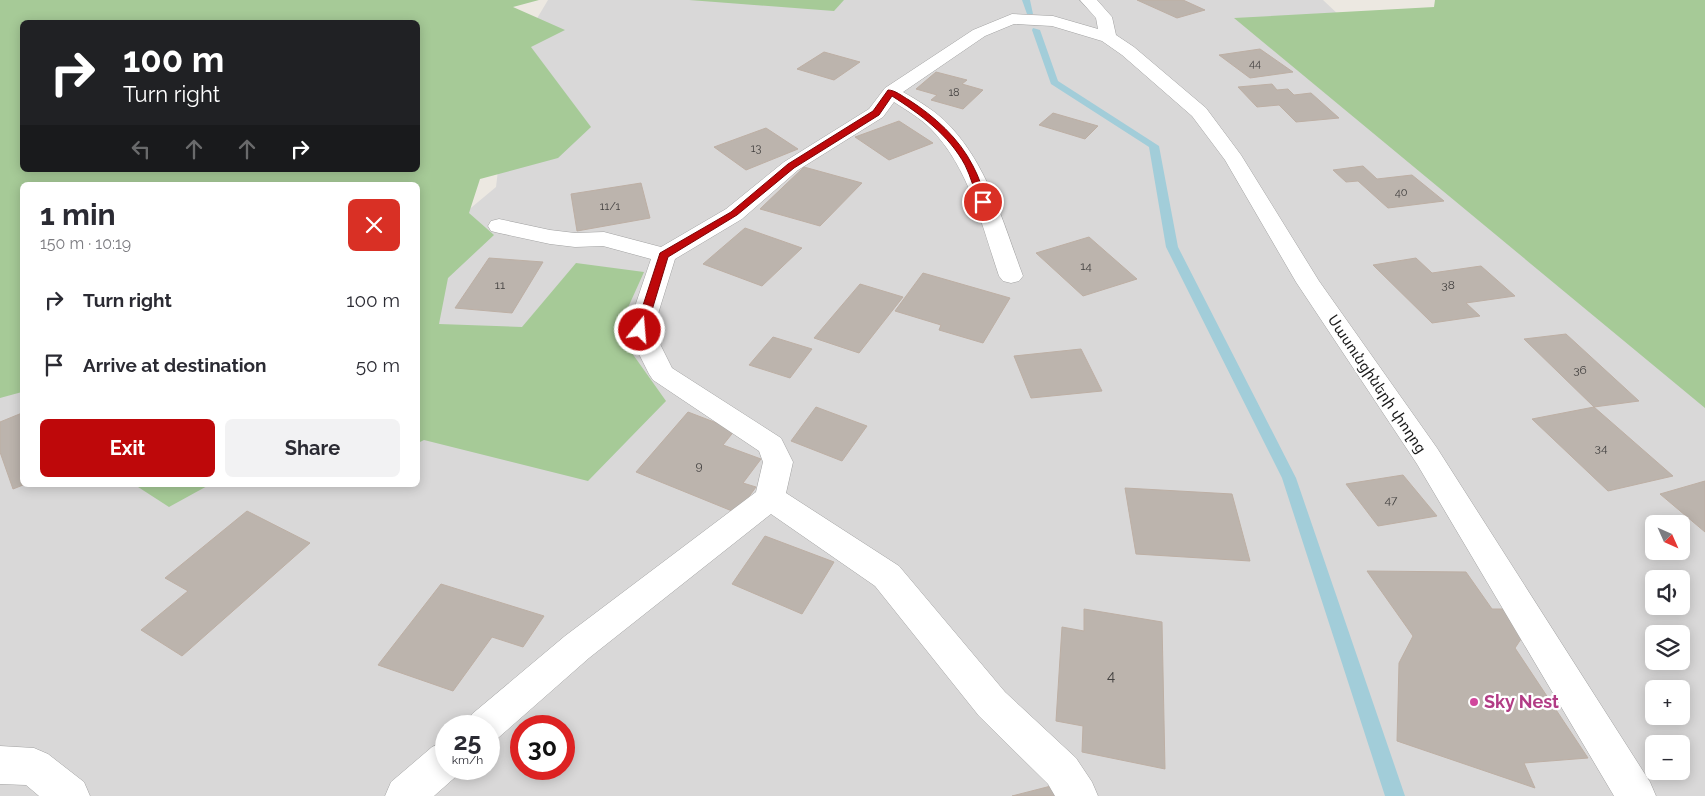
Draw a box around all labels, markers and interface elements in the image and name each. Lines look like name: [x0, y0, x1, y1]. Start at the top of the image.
text: 100 m: [123, 39, 224, 80]
icon: right: [40, 40, 105, 105]
house number: 44: [1249, 57, 1261, 70]
text: Turn right: [123, 81, 220, 107]
house number: 18: [948, 86, 960, 99]
icon: left: [127, 135, 155, 163]
icon: ahead: [180, 135, 208, 163]
icon: ahead: [233, 135, 261, 163]
icon: right: [286, 135, 314, 163]
house number: 13: [751, 142, 761, 155]
pin: [962, 181, 1004, 223]
house number: 40: [1395, 186, 1408, 199]
icon: arrive: [969, 188, 997, 216]
text: 1 min: [40, 197, 116, 232]
button: close: [348, 199, 400, 251]
house number: 11/1: [600, 200, 621, 213]
text: 150 m · 10:19: [40, 234, 131, 253]
house number: 14: [1080, 259, 1092, 273]
house number: 11: [495, 278, 505, 292]
house number: 38: [1441, 278, 1455, 292]
icon: right: [40, 286, 68, 314]
text: Turn right: [83, 289, 172, 311]
text: 100 m: [346, 289, 400, 311]
position arrow: [613, 303, 665, 355]
street label: Սասունցիների փողոց: [1324, 311, 1430, 457]
icon: arrive: [40, 351, 68, 379]
text: Arrive at destination: [83, 354, 267, 376]
text: 50 m: [356, 354, 400, 376]
house number: 36: [1573, 363, 1587, 377]
button: Exit: [40, 419, 215, 477]
button: Share: [225, 419, 400, 477]
house number: 34: [1595, 441, 1608, 455]
house number: 9: [695, 459, 703, 473]
house number: 47: [1385, 493, 1398, 507]
north arrow: [1645, 515, 1690, 560]
map controls: [1645, 515, 1690, 780]
button: sound: [1645, 570, 1690, 615]
button: layers: [1645, 625, 1690, 670]
house number: 4: [1107, 667, 1115, 685]
button: +: [1645, 680, 1690, 725]
place label: Sky Nest: [1484, 691, 1559, 712]
marker: Sky Nest: [1468, 696, 1480, 708]
speed limit sign: 30: [510, 715, 575, 780]
text: 25: [454, 726, 481, 756]
button: −: [1645, 735, 1690, 780]
text: km/h: [452, 753, 483, 767]

